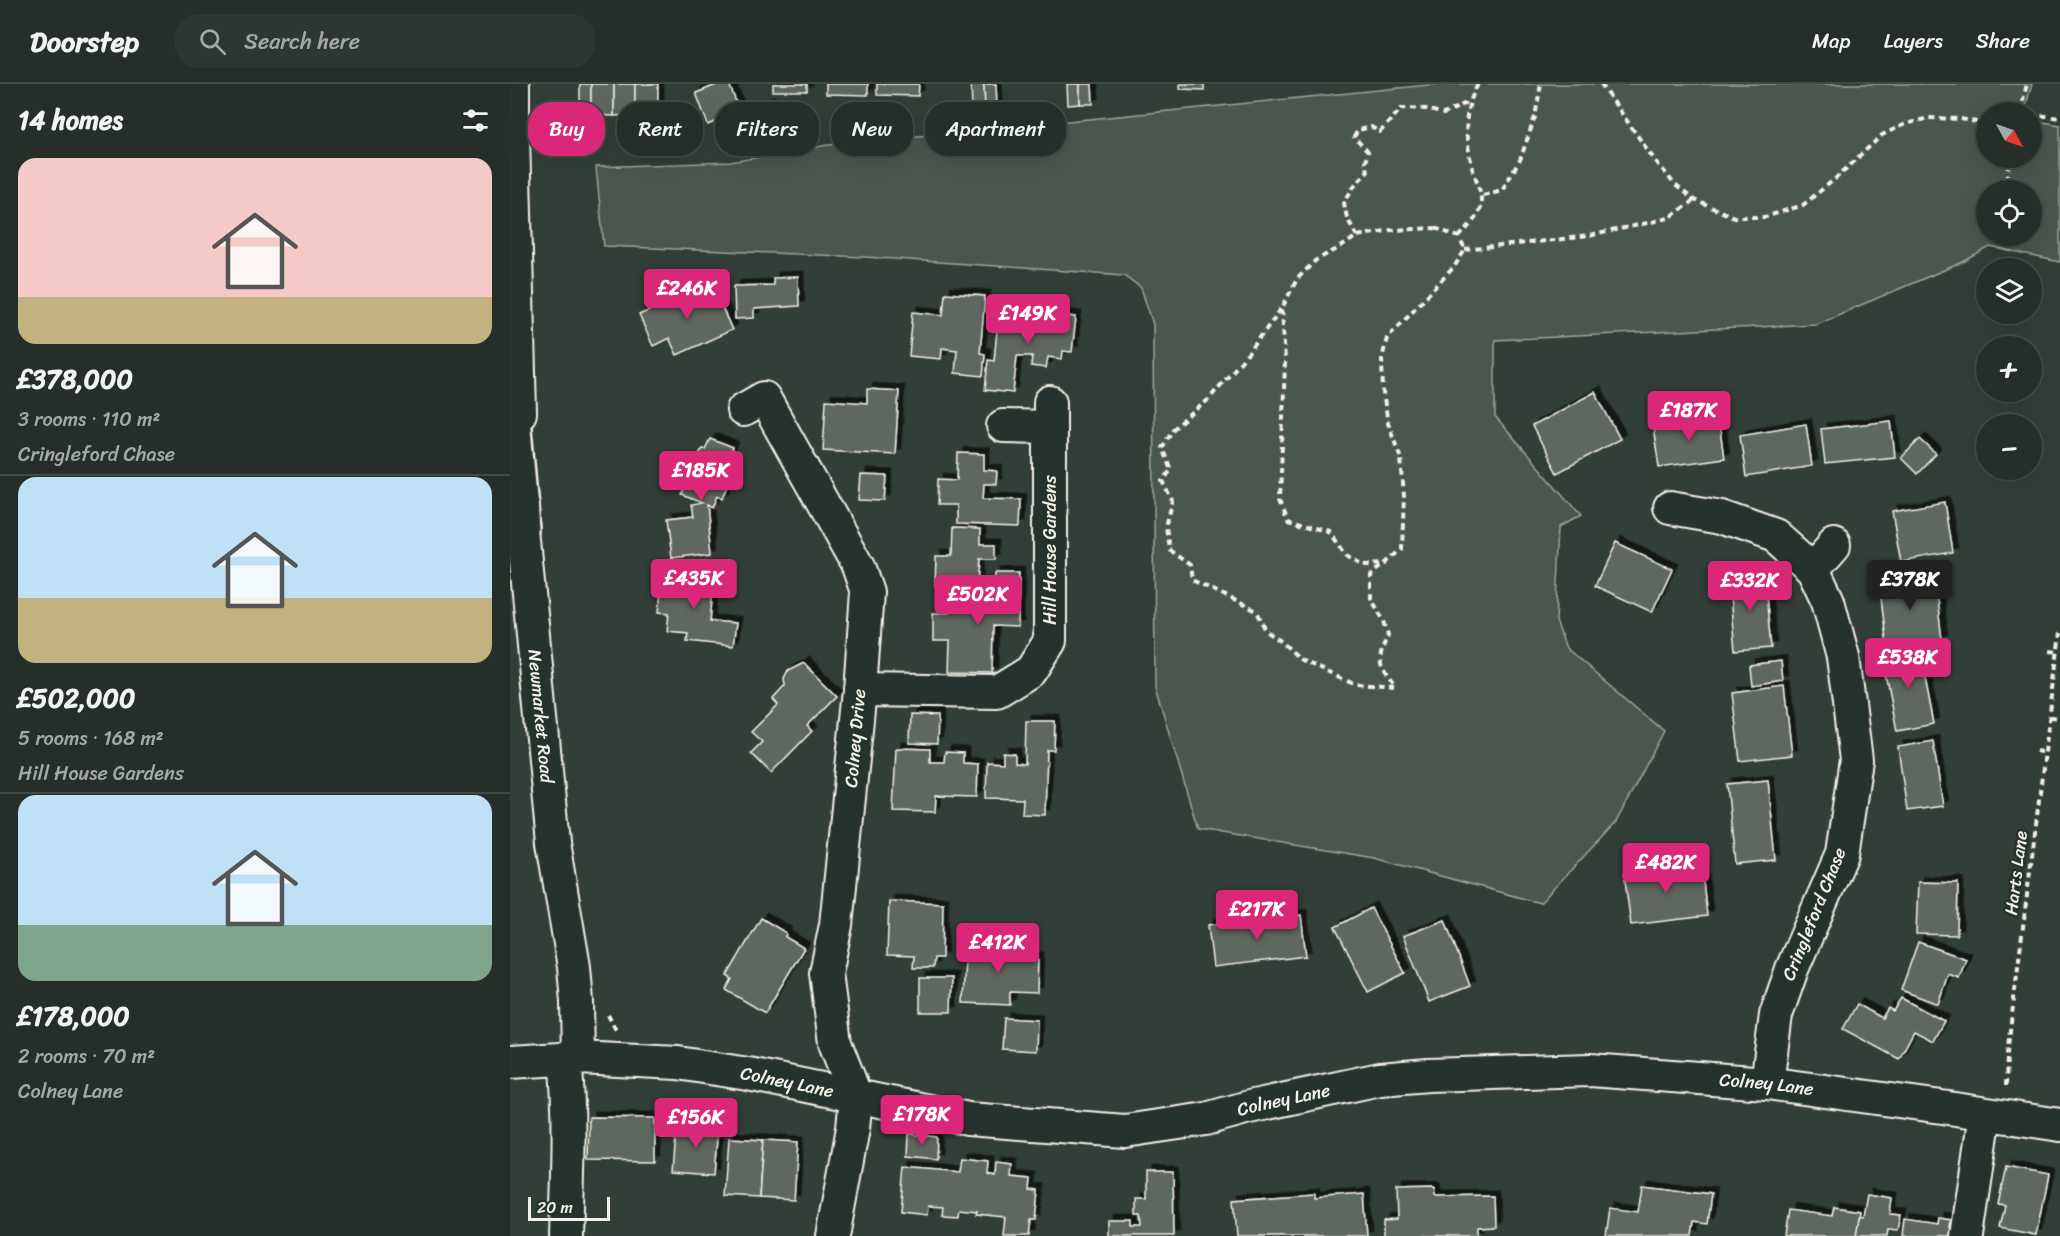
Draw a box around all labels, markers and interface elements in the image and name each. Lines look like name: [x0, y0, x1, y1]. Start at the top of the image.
search box: [175, 14, 595, 68]
text: Doorstep: [30, 17, 139, 66]
text: Search here: [244, 22, 360, 61]
text: Map: [1812, 22, 1851, 60]
text: Layers: [1884, 22, 1943, 60]
text: Share: [1976, 22, 2030, 60]
icon: search: [196, 25, 229, 58]
text: 14 homes: [18, 97, 123, 143]
chip: Buy: [528, 102, 605, 156]
chip: Rent: [617, 102, 703, 156]
chip: Filters: [715, 102, 819, 156]
chip: New: [831, 102, 913, 156]
chip: Apartment: [925, 102, 1066, 156]
north arrow: [1976, 102, 2042, 168]
map controls: [1976, 102, 2042, 480]
icon: filters: [459, 104, 492, 137]
button: locate: [1976, 180, 2042, 246]
icon: home: [201, 197, 309, 305]
button: layers: [1976, 258, 2042, 324]
pin: £246K: [645, 269, 729, 320]
text: £246K: [658, 271, 716, 306]
pin: £149K: [986, 294, 1070, 345]
text: £149K: [1000, 296, 1056, 331]
button: +: [1976, 336, 2042, 402]
text: £378,000: [18, 356, 133, 402]
pin: £187K: [1647, 391, 1731, 442]
text: £187K: [1662, 393, 1716, 428]
text: 3 rooms · 110 m²: [18, 402, 160, 437]
button: −: [1976, 414, 2042, 480]
text: Cringleford Chase: [18, 437, 175, 472]
pin: £185K: [659, 451, 743, 502]
text: £185K: [673, 453, 729, 488]
street label: Hill House Gardens: [1034, 475, 1066, 625]
icon: home: [201, 516, 309, 624]
pin: £435K: [652, 559, 736, 610]
pin: £378K: [1868, 560, 1952, 611]
text: £435K: [665, 561, 723, 596]
pin: £332K: [1708, 561, 1792, 612]
text: £378K: [1881, 562, 1939, 597]
text: £332K: [1722, 563, 1778, 598]
pin: £502K: [936, 575, 1020, 626]
text: £502K: [948, 577, 1008, 612]
pin: £538K: [1866, 638, 1950, 689]
text: £538K: [1879, 640, 1937, 675]
street label: Newmarket Road: [518, 648, 563, 786]
text: £502,000: [18, 675, 135, 721]
street label: Colney Drive: [835, 687, 875, 789]
text: 5 rooms · 168 m²: [18, 721, 164, 756]
text: Hill House Gardens: [18, 756, 184, 791]
street label: Harts Lane: [1995, 829, 2037, 917]
icon: home: [201, 834, 309, 942]
street label: Cringleford Chase: [1773, 842, 1855, 986]
pin: £482K: [1624, 843, 1708, 894]
text: £482K: [1637, 845, 1695, 880]
pin: £217K: [1215, 890, 1299, 941]
text: £217K: [1230, 892, 1284, 927]
pin: £412K: [956, 923, 1040, 974]
text: £412K: [970, 925, 1026, 960]
text: £178,000: [18, 993, 130, 1039]
text: 2 rooms · 70 m²: [18, 1039, 155, 1074]
street label: Colney Lane: [738, 1057, 837, 1107]
street label: Colney Lane: [1718, 1064, 1816, 1105]
text: Colney Lane: [18, 1074, 123, 1109]
street label: Colney Lane: [1233, 1074, 1333, 1126]
pin: £178K: [880, 1095, 964, 1146]
text: £178K: [895, 1097, 949, 1132]
pin: £156K: [654, 1098, 738, 1149]
text: £156K: [669, 1100, 723, 1135]
text: 20 m: [537, 1193, 573, 1222]
scale bar: [528, 1194, 610, 1222]

